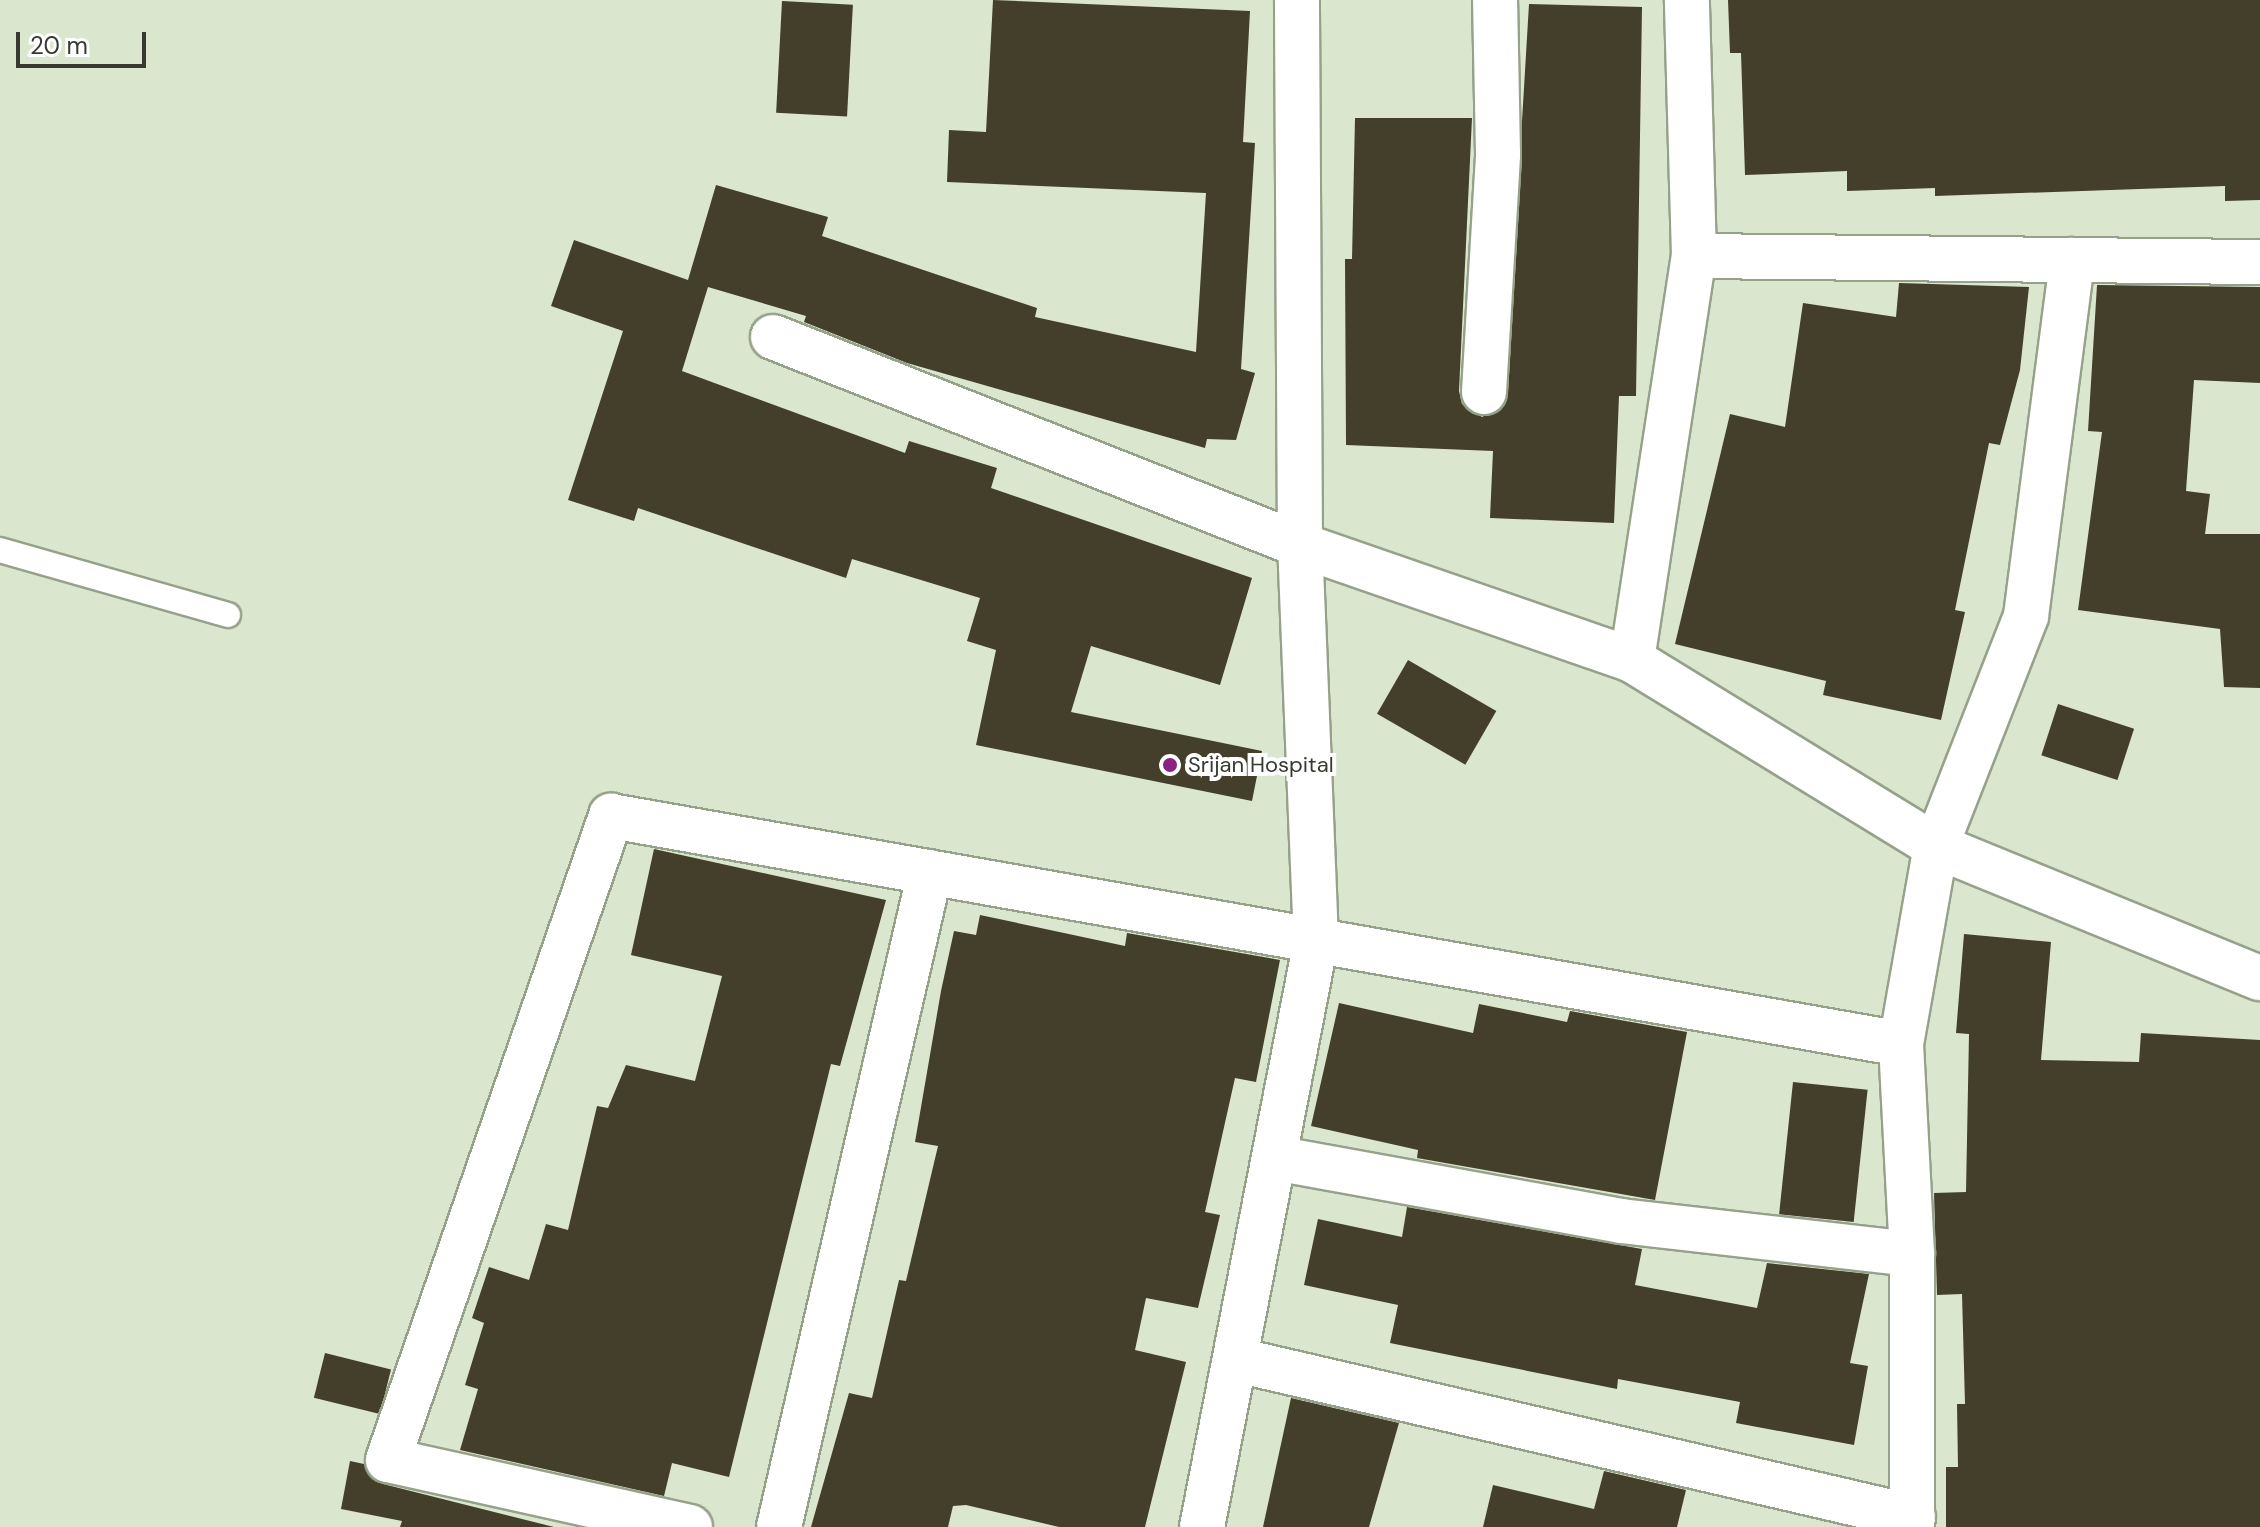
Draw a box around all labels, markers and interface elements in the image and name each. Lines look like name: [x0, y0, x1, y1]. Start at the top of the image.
scale bar: [20, 16, 150, 66]
text: 20 m: [30, 30, 88, 61]
place label: Srijan Hospital: [1188, 752, 1334, 778]
marker: Srijan Hospital: [1159, 754, 1181, 776]

